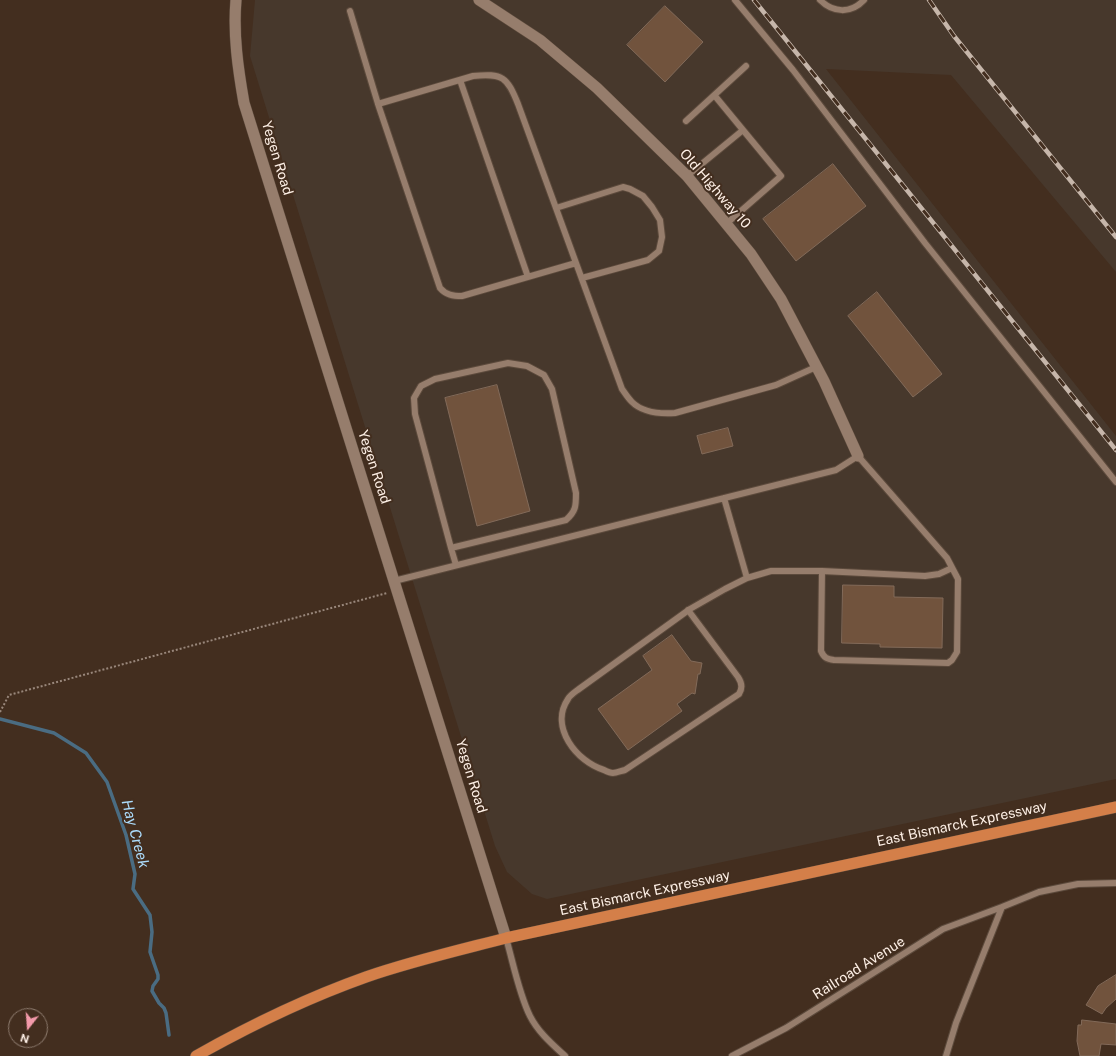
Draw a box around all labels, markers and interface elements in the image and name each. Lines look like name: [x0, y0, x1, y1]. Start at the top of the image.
street label: Yegen Road: [258, 119, 296, 197]
street label: Old Highway 10: [676, 146, 754, 232]
street label: Yegen Road: [354, 428, 394, 506]
street label: Yegen Road: [452, 737, 490, 815]
water label: Hay Creek: [117, 798, 153, 870]
street label: East Bismarck Expressway: [875, 798, 1049, 850]
street label: East Bismarck Expressway: [558, 867, 732, 919]
street label: Railroad Avenue: [810, 933, 908, 1003]
north arrow: [8, 1008, 48, 1048]
text: N: [19, 1032, 31, 1046]

